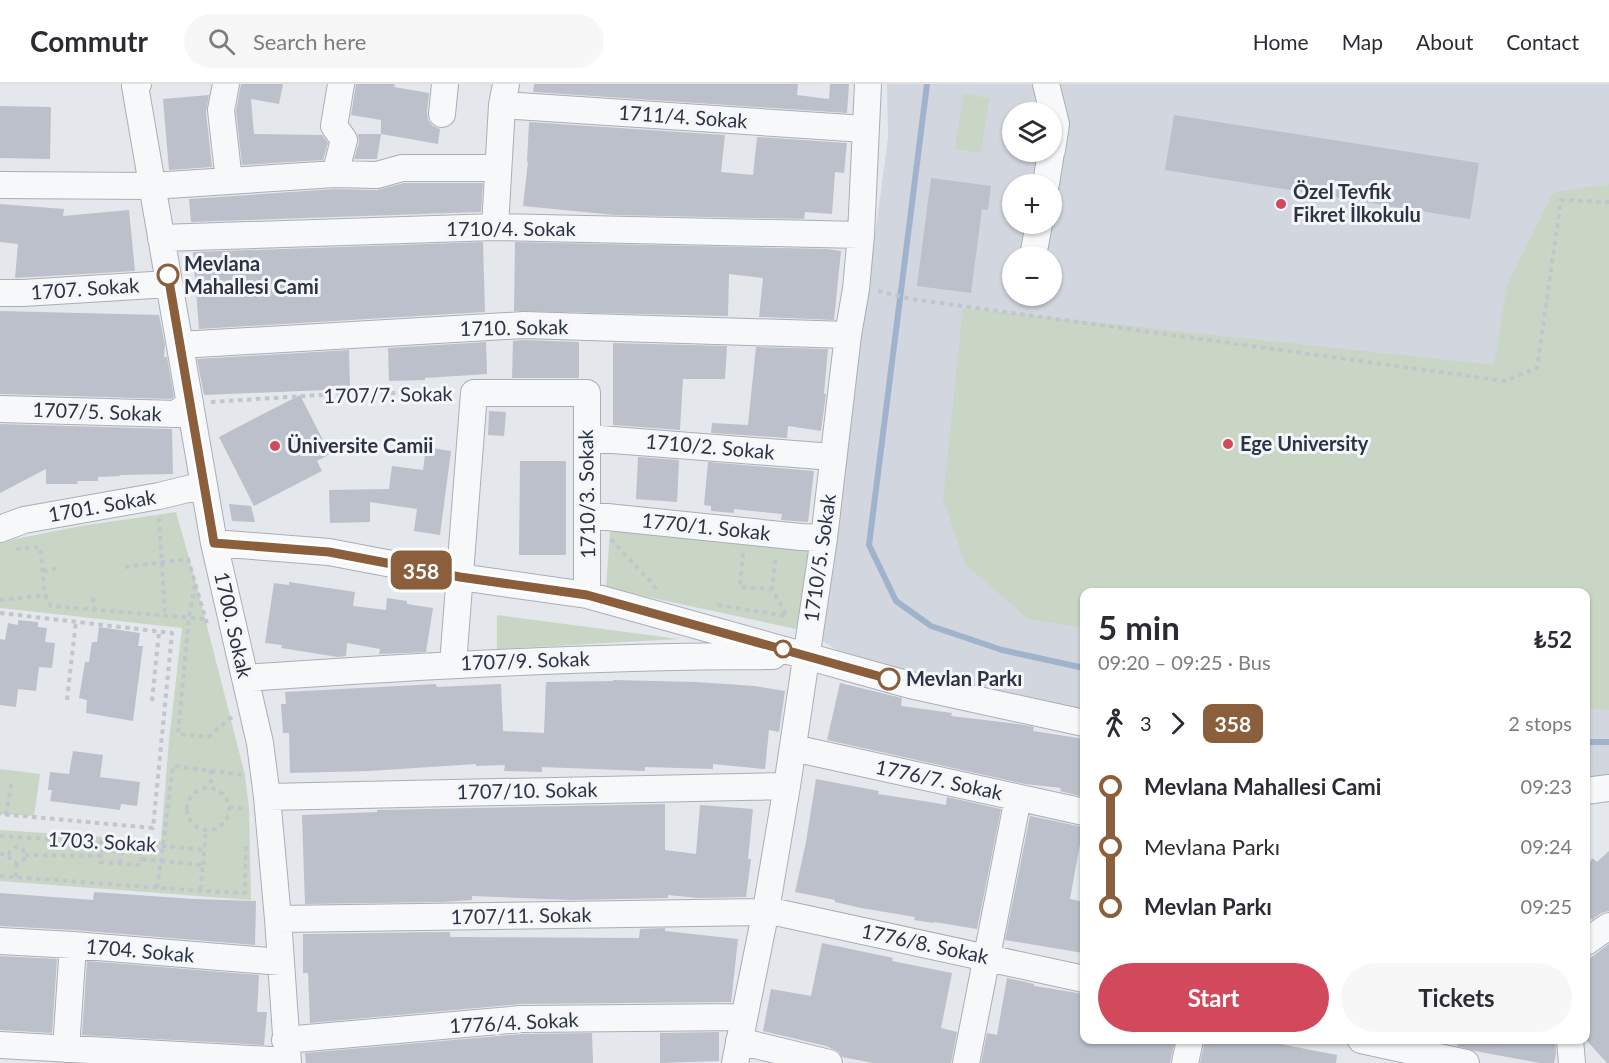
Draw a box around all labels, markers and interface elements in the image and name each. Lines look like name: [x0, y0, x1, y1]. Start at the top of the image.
search box: [184, 14, 604, 68]
text: Commutr: [30, 24, 148, 58]
icon: search: [205, 25, 238, 58]
text: Search here: [253, 28, 366, 55]
text: Home: [1253, 29, 1309, 54]
text: Map: [1342, 29, 1383, 54]
text: About: [1416, 29, 1473, 54]
text: Contact: [1506, 29, 1579, 54]
street label: 1711/4. Sokak: [618, 100, 749, 133]
map controls: [1002, 102, 1062, 306]
button: layers: [1002, 102, 1062, 162]
button: +: [1002, 174, 1062, 234]
place label: Özel Tevfik Fikret İlkokulu: [1293, 179, 1421, 226]
marker: Özel Tevfik Fikret İlkokulu: [1274, 197, 1288, 211]
street label: 1710/4. Sokak: [446, 216, 576, 240]
button: −: [1002, 246, 1062, 306]
place label: Mevlana Mahallesi Cami: [184, 251, 319, 298]
marker: Mevlana Mahallesi Cami: [157, 264, 179, 286]
street label: 1707. Sokak: [30, 272, 141, 304]
street label: 1710. Sokak: [459, 314, 569, 340]
street label: 1707/7. Sokak: [323, 381, 454, 407]
street label: 1707/5. Sokak: [32, 397, 163, 425]
street label: 1710/3. Sokak: [573, 428, 599, 559]
street label: 1710/2. Sokak: [645, 428, 776, 464]
place label: Ege University: [1240, 431, 1369, 455]
place label: Üniversite Camii: [287, 433, 433, 457]
marker: Ege University: [1221, 437, 1235, 451]
marker: Üniversite Camii: [268, 439, 282, 453]
street label: 1701. Sokak: [46, 484, 158, 526]
street label: 1710/5. Sokak: [798, 491, 840, 624]
street label: 1770/1. Sokak: [641, 507, 772, 545]
line badge: 358: [386, 550, 456, 590]
text: 358: [403, 558, 439, 583]
street label: 1700. Sokak: [210, 569, 258, 681]
text: 5 min: [1098, 607, 1180, 647]
text: ₺52: [1534, 626, 1572, 653]
unlabelled marker: [774, 640, 792, 658]
street label: 1707/9. Sokak: [460, 646, 591, 674]
text: 09:20 – 09:25 · Bus: [1098, 650, 1271, 674]
place label: Mevlan Parkı: [906, 666, 1022, 690]
marker: Mevlan Parkı: [878, 668, 900, 690]
icon: walk: [1098, 707, 1131, 740]
icon: forward: [1161, 707, 1194, 740]
text: 3: [1140, 711, 1152, 735]
text: 358: [1215, 711, 1251, 736]
text: 2 stops: [1508, 711, 1572, 735]
street label: 1776/7. Sokak: [873, 754, 1006, 804]
text: Mevlana Mahallesi Cami: [1144, 773, 1381, 800]
text: 09:23: [1521, 774, 1572, 798]
street label: 1707/10. Sokak: [456, 777, 598, 803]
street label: 1703. Sokak: [47, 826, 158, 856]
text: Mevlana Parkı: [1144, 833, 1280, 860]
text: 09:24: [1521, 834, 1572, 858]
text: Mevlan Parkı: [1144, 893, 1272, 920]
text: 09:25: [1521, 894, 1572, 918]
street label: 1707/11. Sokak: [450, 902, 592, 928]
street label: 1776/8. Sokak: [859, 918, 992, 968]
street label: 1704. Sokak: [85, 933, 196, 967]
button: Start: [1098, 963, 1329, 1032]
button: Tickets: [1341, 963, 1572, 1032]
street label: 1776/4. Sokak: [449, 1007, 580, 1037]

